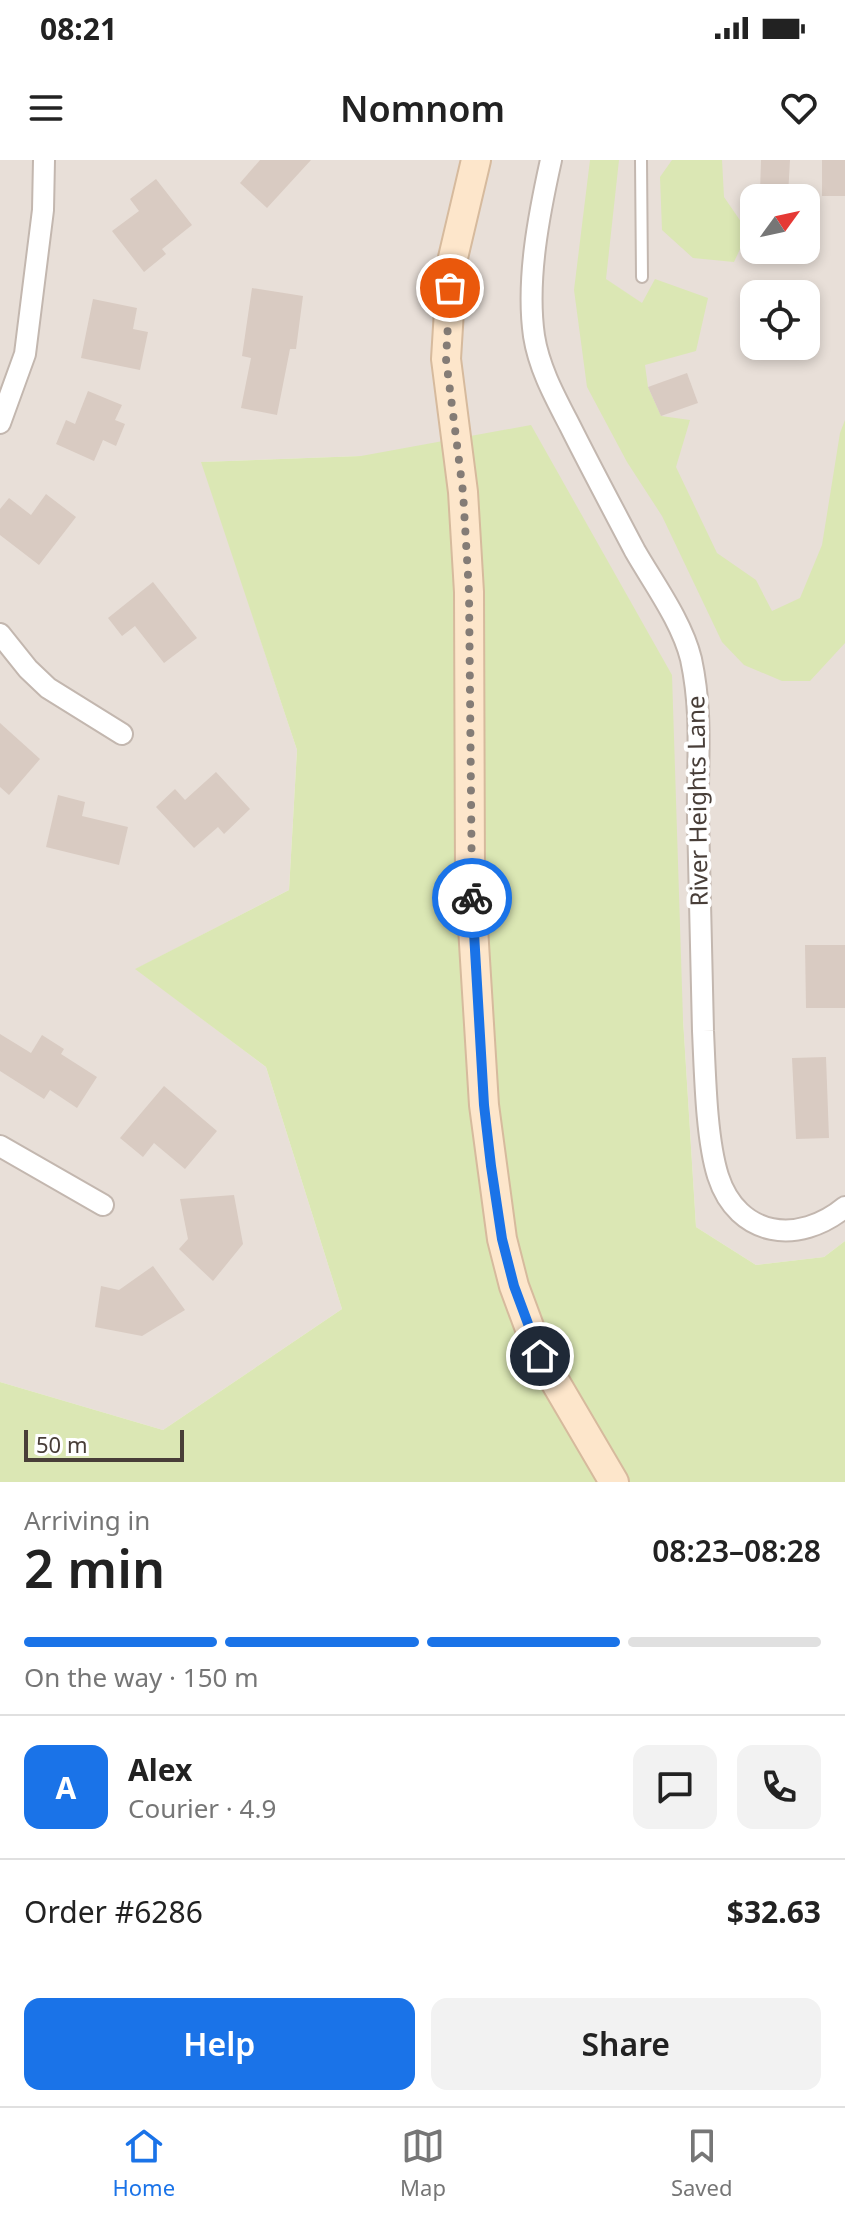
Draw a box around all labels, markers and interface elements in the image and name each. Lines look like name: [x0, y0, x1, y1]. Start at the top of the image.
text: 08:21: [40, 8, 117, 49]
text: Nomnom: [340, 84, 505, 133]
icon: menu: [24, 86, 68, 130]
icon: heart: [777, 86, 821, 130]
north arrow: [740, 184, 820, 264]
map controls: [740, 184, 820, 360]
pin: [416, 254, 484, 322]
icon: bag: [428, 266, 472, 310]
button: locate: [740, 280, 820, 360]
street label: River Heights Lane: [678, 695, 715, 907]
courier: [432, 858, 512, 938]
icon: bike: [450, 876, 494, 920]
pin: [506, 1322, 574, 1390]
icon: home: [518, 1334, 562, 1378]
scale bar: [24, 1426, 184, 1462]
text: 50 m: [36, 1429, 87, 1459]
text: Arriving in: [24, 1502, 150, 1538]
text: 08:23–08:28: [652, 1530, 821, 1571]
text: 2 min: [24, 1532, 165, 1603]
text: On the way · 150 m: [24, 1659, 258, 1695]
button: chat: [633, 1745, 717, 1829]
button: phone: [737, 1745, 821, 1829]
text: Alex: [128, 1749, 192, 1790]
text: A: [56, 1767, 76, 1808]
text: Courier · 4.9: [128, 1790, 276, 1826]
text: Order #6286: [24, 1891, 203, 1932]
text: $32.63: [727, 1891, 821, 1932]
button: Help: [24, 1998, 415, 2090]
button: Share: [431, 1998, 821, 2090]
tab: Home: [113, 2124, 175, 2202]
tab: Map: [400, 2124, 446, 2202]
tab: Saved: [671, 2124, 732, 2202]

